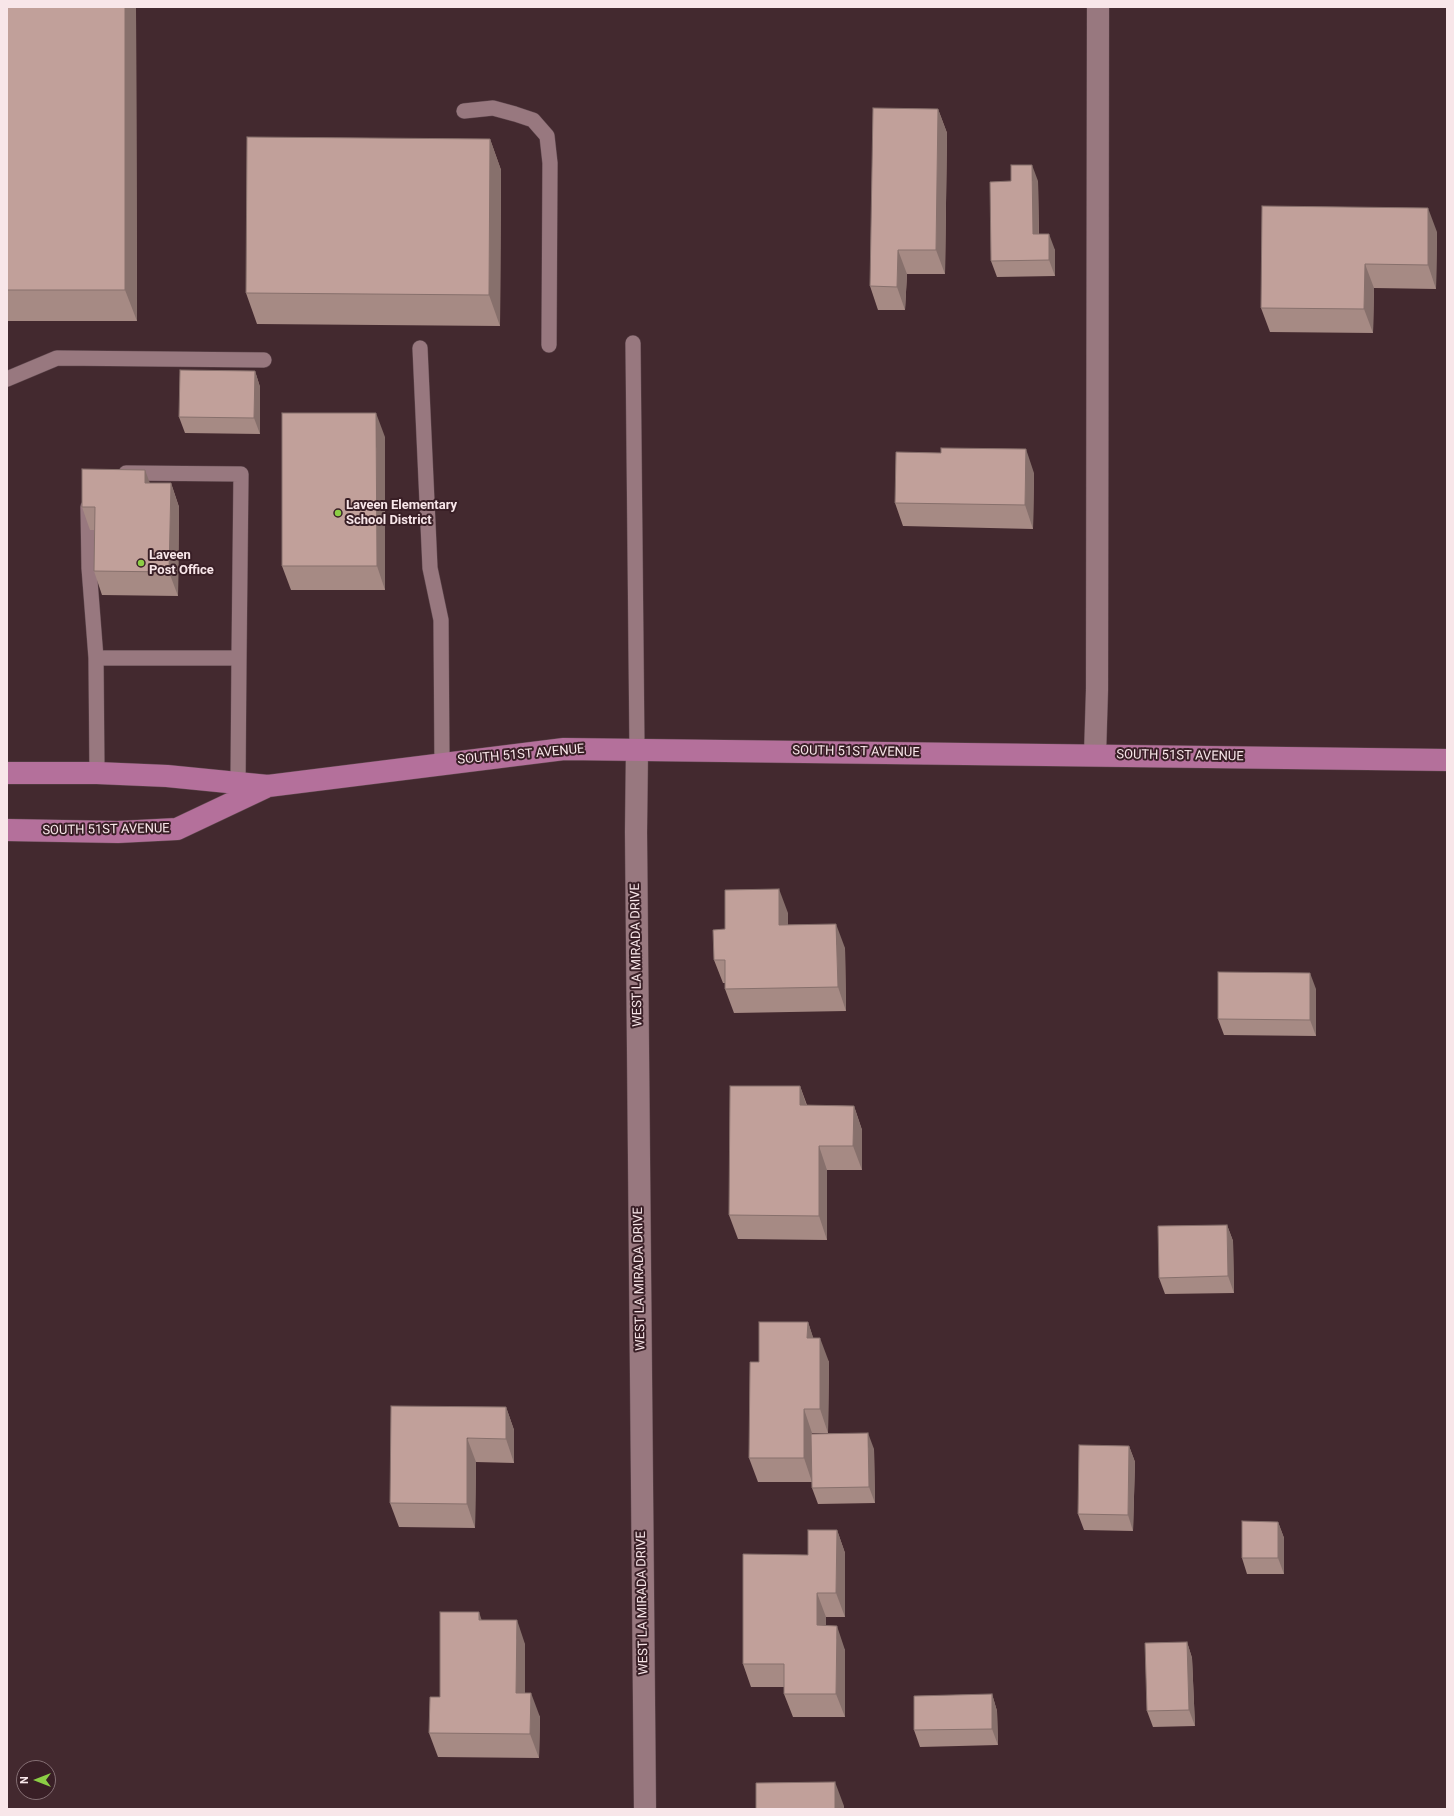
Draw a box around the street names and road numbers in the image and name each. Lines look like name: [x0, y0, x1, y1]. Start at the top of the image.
street label: SOUTH 51ST AVENUE: [457, 742, 585, 768]
street label: SOUTH 51ST AVENUE: [792, 743, 920, 761]
street label: SOUTH 51ST AVENUE: [1116, 747, 1244, 765]
street label: SOUTH 51ST AVENUE: [42, 821, 170, 839]
street label: WEST LA MIRADA DRIVE: [628, 883, 646, 1027]
street label: WEST LA MIRADA DRIVE: [631, 1207, 649, 1351]
street label: WEST LA MIRADA DRIVE: [634, 1531, 652, 1675]

